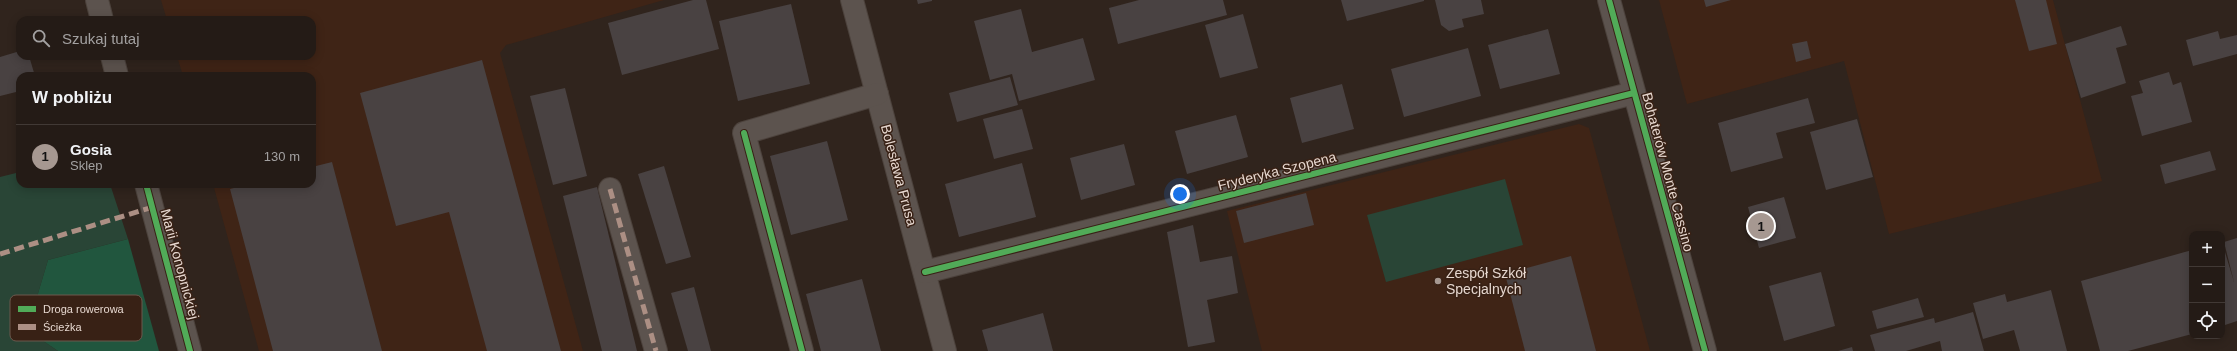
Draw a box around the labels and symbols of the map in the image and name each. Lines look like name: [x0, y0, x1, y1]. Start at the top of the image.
street label: Bohaterów Monte Cassino: [1639, 91, 1697, 254]
street label: Bolesława Prusa: [878, 123, 920, 228]
street label: Fryderyka Szopena: [1216, 149, 1338, 193]
your location: [1170, 184, 1190, 204]
street label: Marii Konopnickiej: [158, 207, 202, 321]
pin: 1: [1748, 211, 1774, 241]
place label: Zespół Szkół Specjalnych: [1446, 265, 1527, 297]
marker: Zespół Szkół Specjalnych: [1433, 276, 1443, 286]
legend: [10, 295, 142, 341]
text: Droga rowerowa: [43, 303, 125, 315]
text: Ścieżka: [43, 321, 82, 333]

